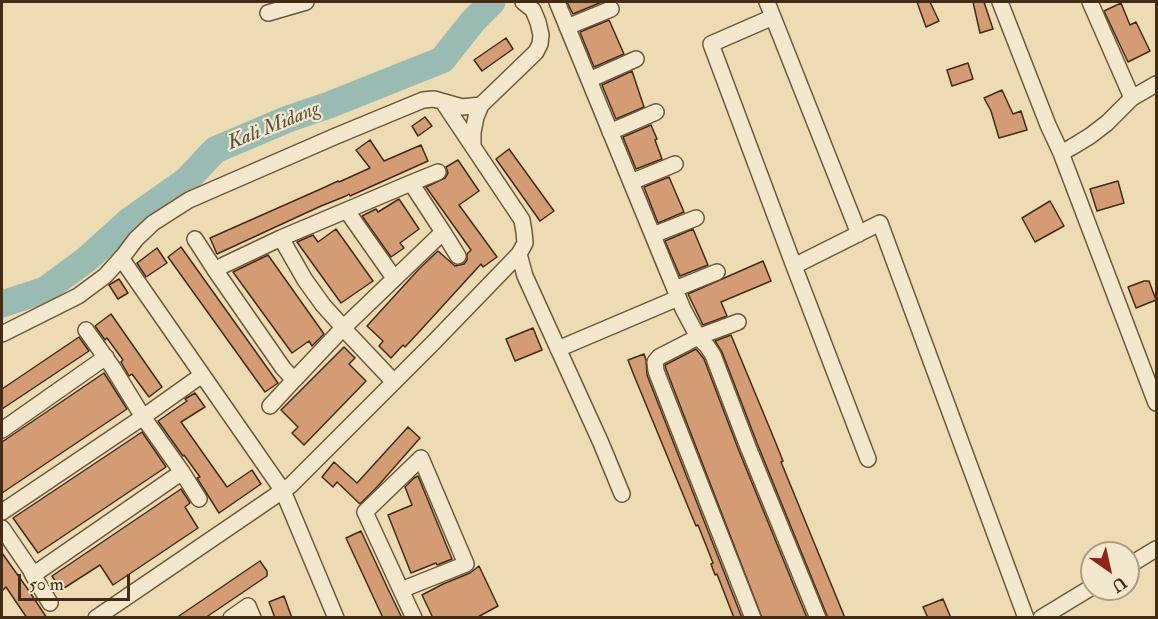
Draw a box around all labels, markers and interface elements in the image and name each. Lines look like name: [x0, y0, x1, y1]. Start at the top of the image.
water label: Kali Midang: [224, 98, 324, 156]
north arrow: [1080, 541, 1140, 601]
scale bar: [21, 562, 134, 600]
text: U: [1108, 572, 1130, 596]
text: 50 m: [29, 573, 64, 596]

